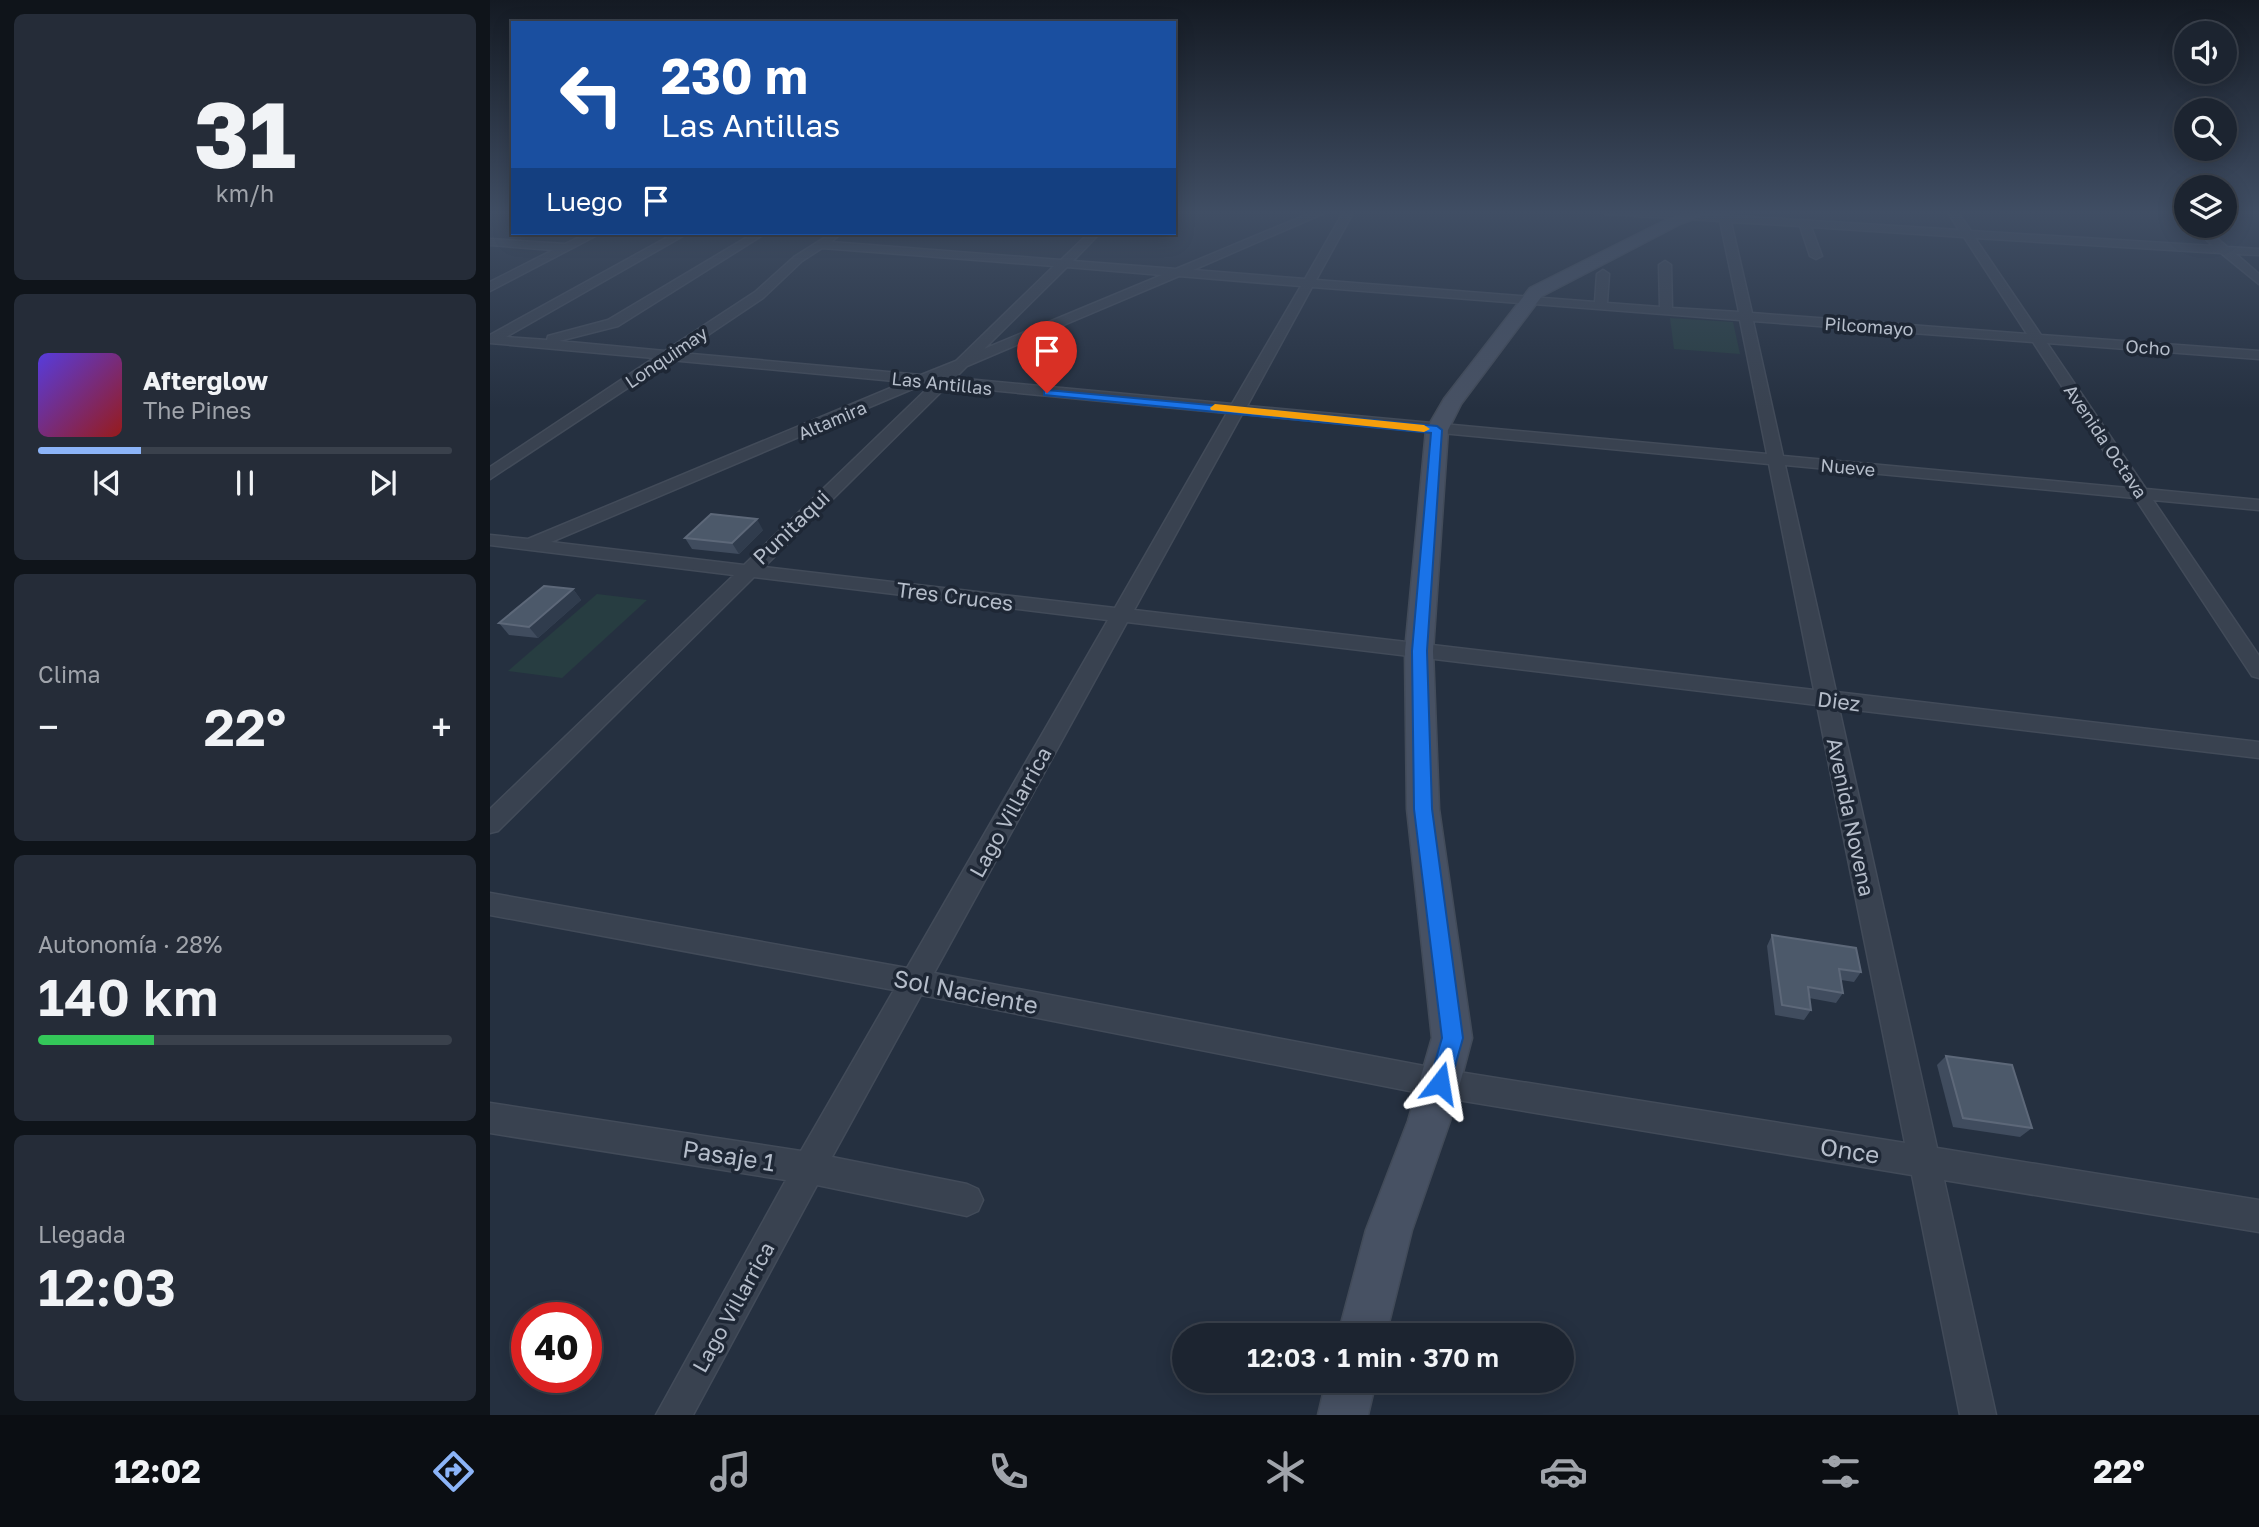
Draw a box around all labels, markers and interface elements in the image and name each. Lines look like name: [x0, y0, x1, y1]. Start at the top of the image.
map controls: [2174, 21, 2237, 238]
button: sound: [2174, 21, 2237, 84]
text: 230 m: [661, 46, 808, 105]
icon: left: [546, 49, 637, 140]
text: 31: [194, 79, 296, 188]
button: search: [2174, 98, 2237, 161]
text: Las Antillas: [661, 106, 840, 144]
button: layers: [2174, 175, 2237, 238]
text: km/h: [216, 179, 274, 207]
icon: arrive: [637, 182, 675, 220]
text: Luego: [546, 186, 623, 217]
street label: Pilcomayo: [1824, 312, 1914, 340]
street label: Lonquimay: [621, 321, 711, 393]
pin: [1017, 321, 1077, 393]
icon: arrive: [1028, 332, 1066, 370]
street label: Ocho: [2125, 334, 2171, 360]
text: Afterglow: [143, 365, 268, 396]
street label: Las Antillas: [891, 367, 993, 399]
street label: Avenida Octava: [2060, 380, 2152, 502]
text: The Pines: [143, 396, 251, 424]
street label: Altamira: [794, 396, 870, 444]
street label: Nueve: [1820, 454, 1876, 480]
icon: previous: [88, 464, 126, 502]
icon: pause: [226, 464, 264, 502]
icon: next: [364, 464, 402, 502]
street label: Punitaqui: [747, 484, 835, 570]
street label: Tres Cruces: [895, 576, 1015, 616]
text: Clima: [38, 660, 101, 688]
street label: Diez: [1816, 685, 1862, 717]
text: 22°: [204, 695, 286, 757]
text: −: [38, 704, 59, 749]
text: +: [431, 704, 452, 749]
street label: Avenida Novena: [1822, 735, 1880, 899]
street label: Lago Villarrica: [963, 742, 1057, 882]
text: Autonomía · 28%: [38, 930, 222, 958]
street label: Sol Naciente: [891, 963, 1041, 1019]
text: 140 km: [38, 965, 219, 1027]
position arrow: [1403, 1046, 1477, 1120]
street label: Once: [1818, 1131, 1882, 1169]
street label: Pasaje 1: [681, 1133, 777, 1177]
text: Llegada: [38, 1220, 126, 1248]
street label: Lago Villarrica: [686, 1237, 780, 1377]
text: 12:03: [38, 1255, 176, 1317]
speed limit sign: 40: [511, 1302, 602, 1393]
text: 12:03 · 1 min · 370 m: [1247, 1342, 1499, 1373]
icon: directions: [429, 1447, 478, 1496]
icon: music: [706, 1447, 755, 1496]
icon: phone: [984, 1447, 1033, 1496]
icon: climate: [1261, 1447, 1310, 1496]
icon: car: [1539, 1447, 1588, 1496]
icon: filters: [1816, 1447, 1865, 1496]
text: 12:02: [114, 1452, 201, 1490]
text: 22°: [2093, 1452, 2145, 1490]

